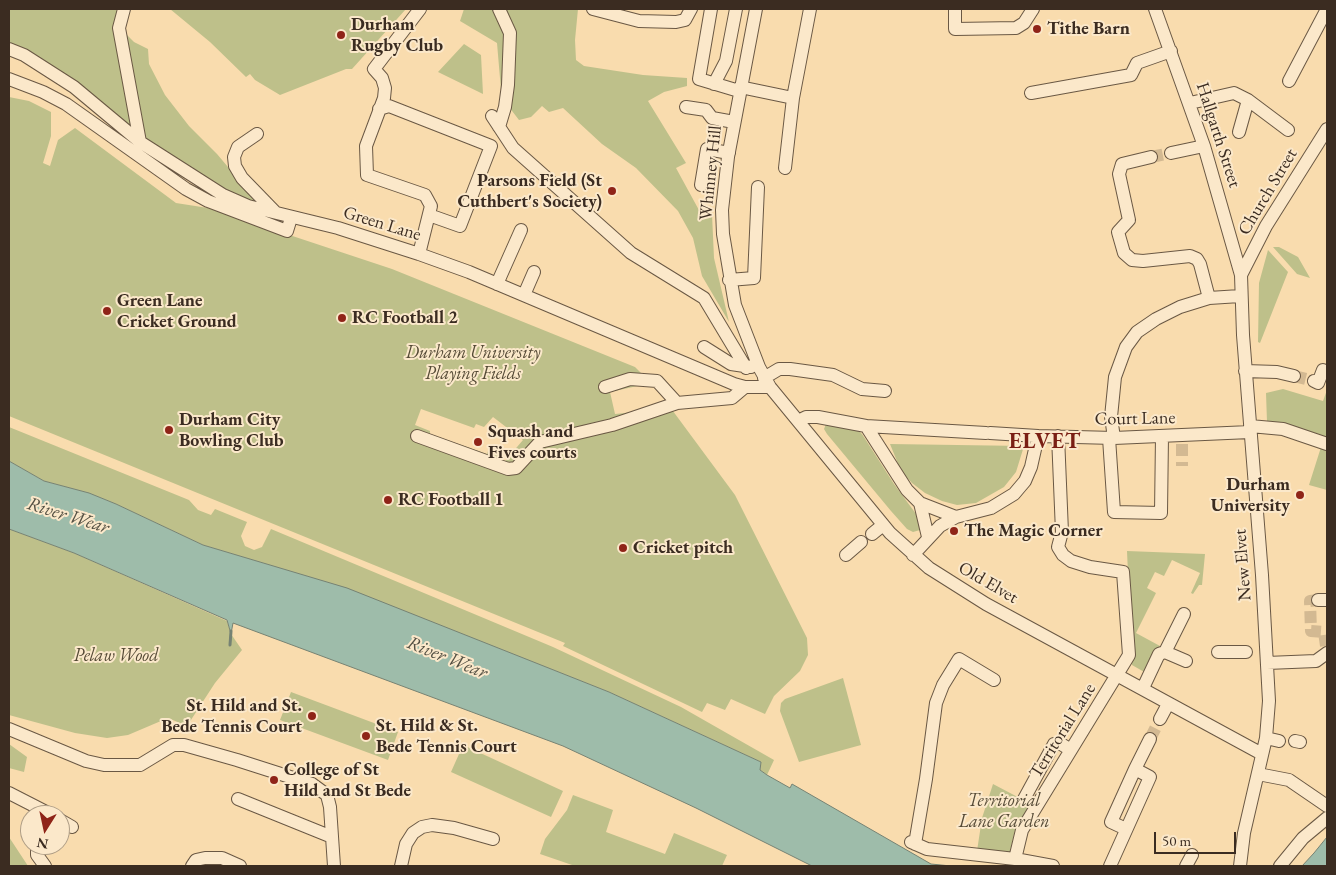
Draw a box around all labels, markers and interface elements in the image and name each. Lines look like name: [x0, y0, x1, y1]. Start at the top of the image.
place label: Durham Rugby Club: [351, 14, 443, 56]
place label: Tithe Barn: [1047, 18, 1130, 40]
marker: Tithe Barn: [1031, 23, 1043, 35]
marker: Durham Rugby Club: [335, 29, 347, 41]
street label: Hallgarth Street: [1191, 80, 1245, 190]
street label: Whinney Hill: [695, 124, 727, 222]
street label: Church Street: [1234, 145, 1302, 239]
place label: Parsons Field (St Cuthbert's Society): [458, 170, 602, 212]
marker: Parsons Field (St Cuthbert's Society): [606, 185, 618, 197]
street label: Green Lane: [340, 202, 424, 246]
place label: Green Lane Cricket Ground: [117, 290, 237, 332]
marker: Green Lane Cricket Ground: [101, 305, 113, 317]
place label: RC Football 2: [352, 307, 458, 329]
marker: RC Football 2: [336, 312, 348, 324]
park label: Durham University Playing Fields: [406, 342, 540, 384]
street label: Court Lane: [1094, 407, 1176, 431]
place label: Durham City Bowling Club: [179, 409, 284, 452]
place label: Squash and Fives courts: [488, 421, 577, 464]
marker: Durham City Bowling Club: [163, 424, 175, 436]
district label: ELVET: [1008, 429, 1082, 455]
marker: Squash and Fives courts: [472, 436, 484, 448]
place label: Durham University: [1211, 474, 1290, 516]
place label: RC Football 1: [398, 489, 504, 511]
marker: Durham University: [1294, 489, 1306, 501]
water label: River Wear: [24, 493, 112, 539]
marker: RC Football 1: [382, 494, 394, 506]
place label: The Magic Corner: [964, 520, 1103, 542]
marker: The Magic Corner: [948, 525, 960, 537]
street label: New Elvet: [1230, 528, 1256, 602]
place label: Cricket pitch: [633, 537, 733, 559]
marker: Cricket pitch: [617, 542, 629, 554]
street label: Old Elvet: [954, 557, 1022, 609]
water label: River Wear: [403, 632, 491, 684]
park label: Pelaw Wood: [74, 645, 158, 667]
street label: Territorial Lane: [1025, 680, 1101, 782]
place label: St. Hild and St. Bede Tennis Court: [161, 695, 302, 738]
marker: St. Hild and St. Bede Tennis Court: [306, 710, 318, 722]
place label: St. Hild & St. Bede Tennis Court: [376, 715, 517, 758]
marker: St. Hild & St. Bede Tennis Court: [360, 730, 372, 742]
place label: College of St Hild and St Bede: [284, 759, 411, 802]
marker: College of St Hild and St Bede: [268, 774, 280, 786]
park label: Territorial Lane Garden: [959, 790, 1049, 832]
north arrow: [20, 805, 70, 855]
scale bar: [1156, 822, 1238, 854]
text: 50 m: [1162, 831, 1191, 850]
text: N: [35, 834, 50, 854]

